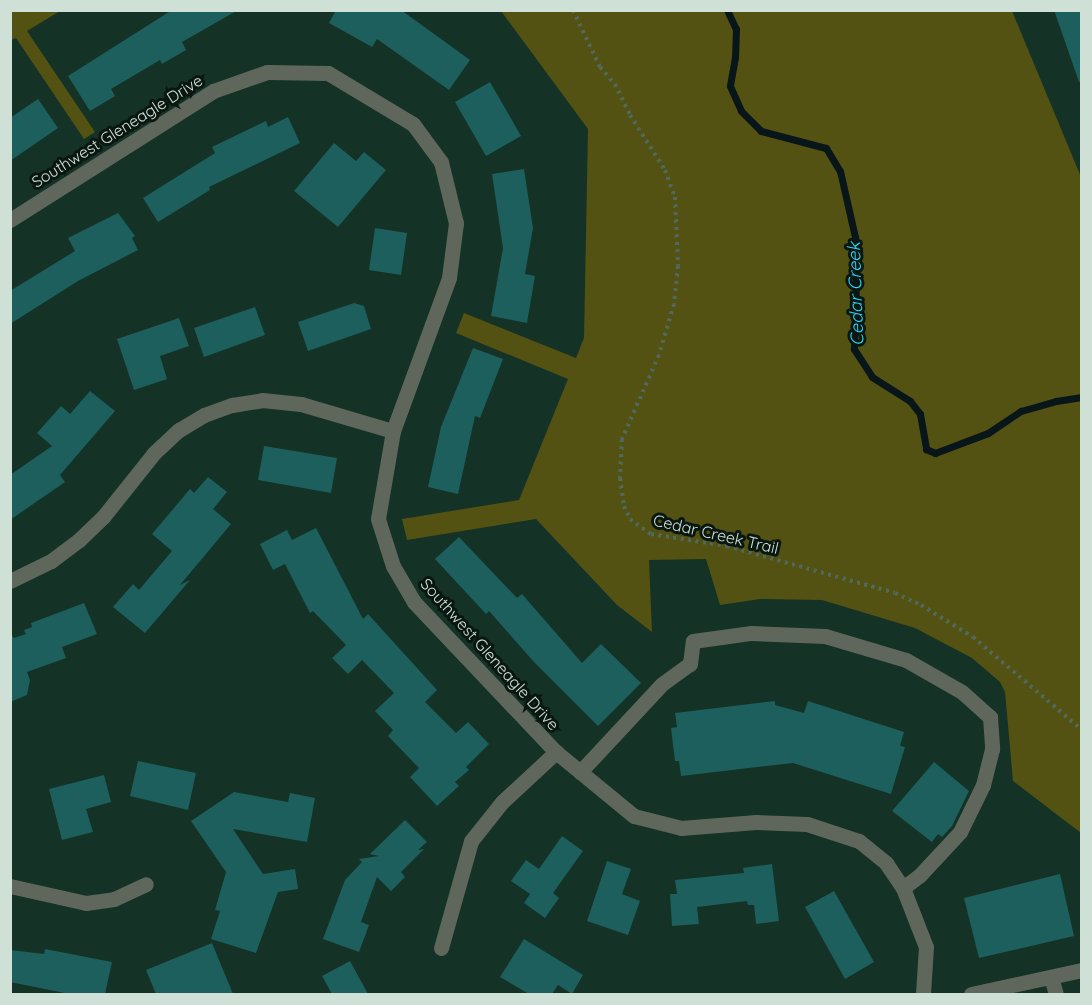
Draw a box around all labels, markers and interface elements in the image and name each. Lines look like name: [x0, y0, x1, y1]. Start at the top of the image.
street label: Southwest Gleneagle Drive: [28, 70, 206, 192]
water label: Cedar Creek: [843, 242, 869, 346]
street label: Cedar Creek Trail: [651, 510, 781, 558]
street label: Southwest Gleneagle Drive: [417, 574, 563, 734]

